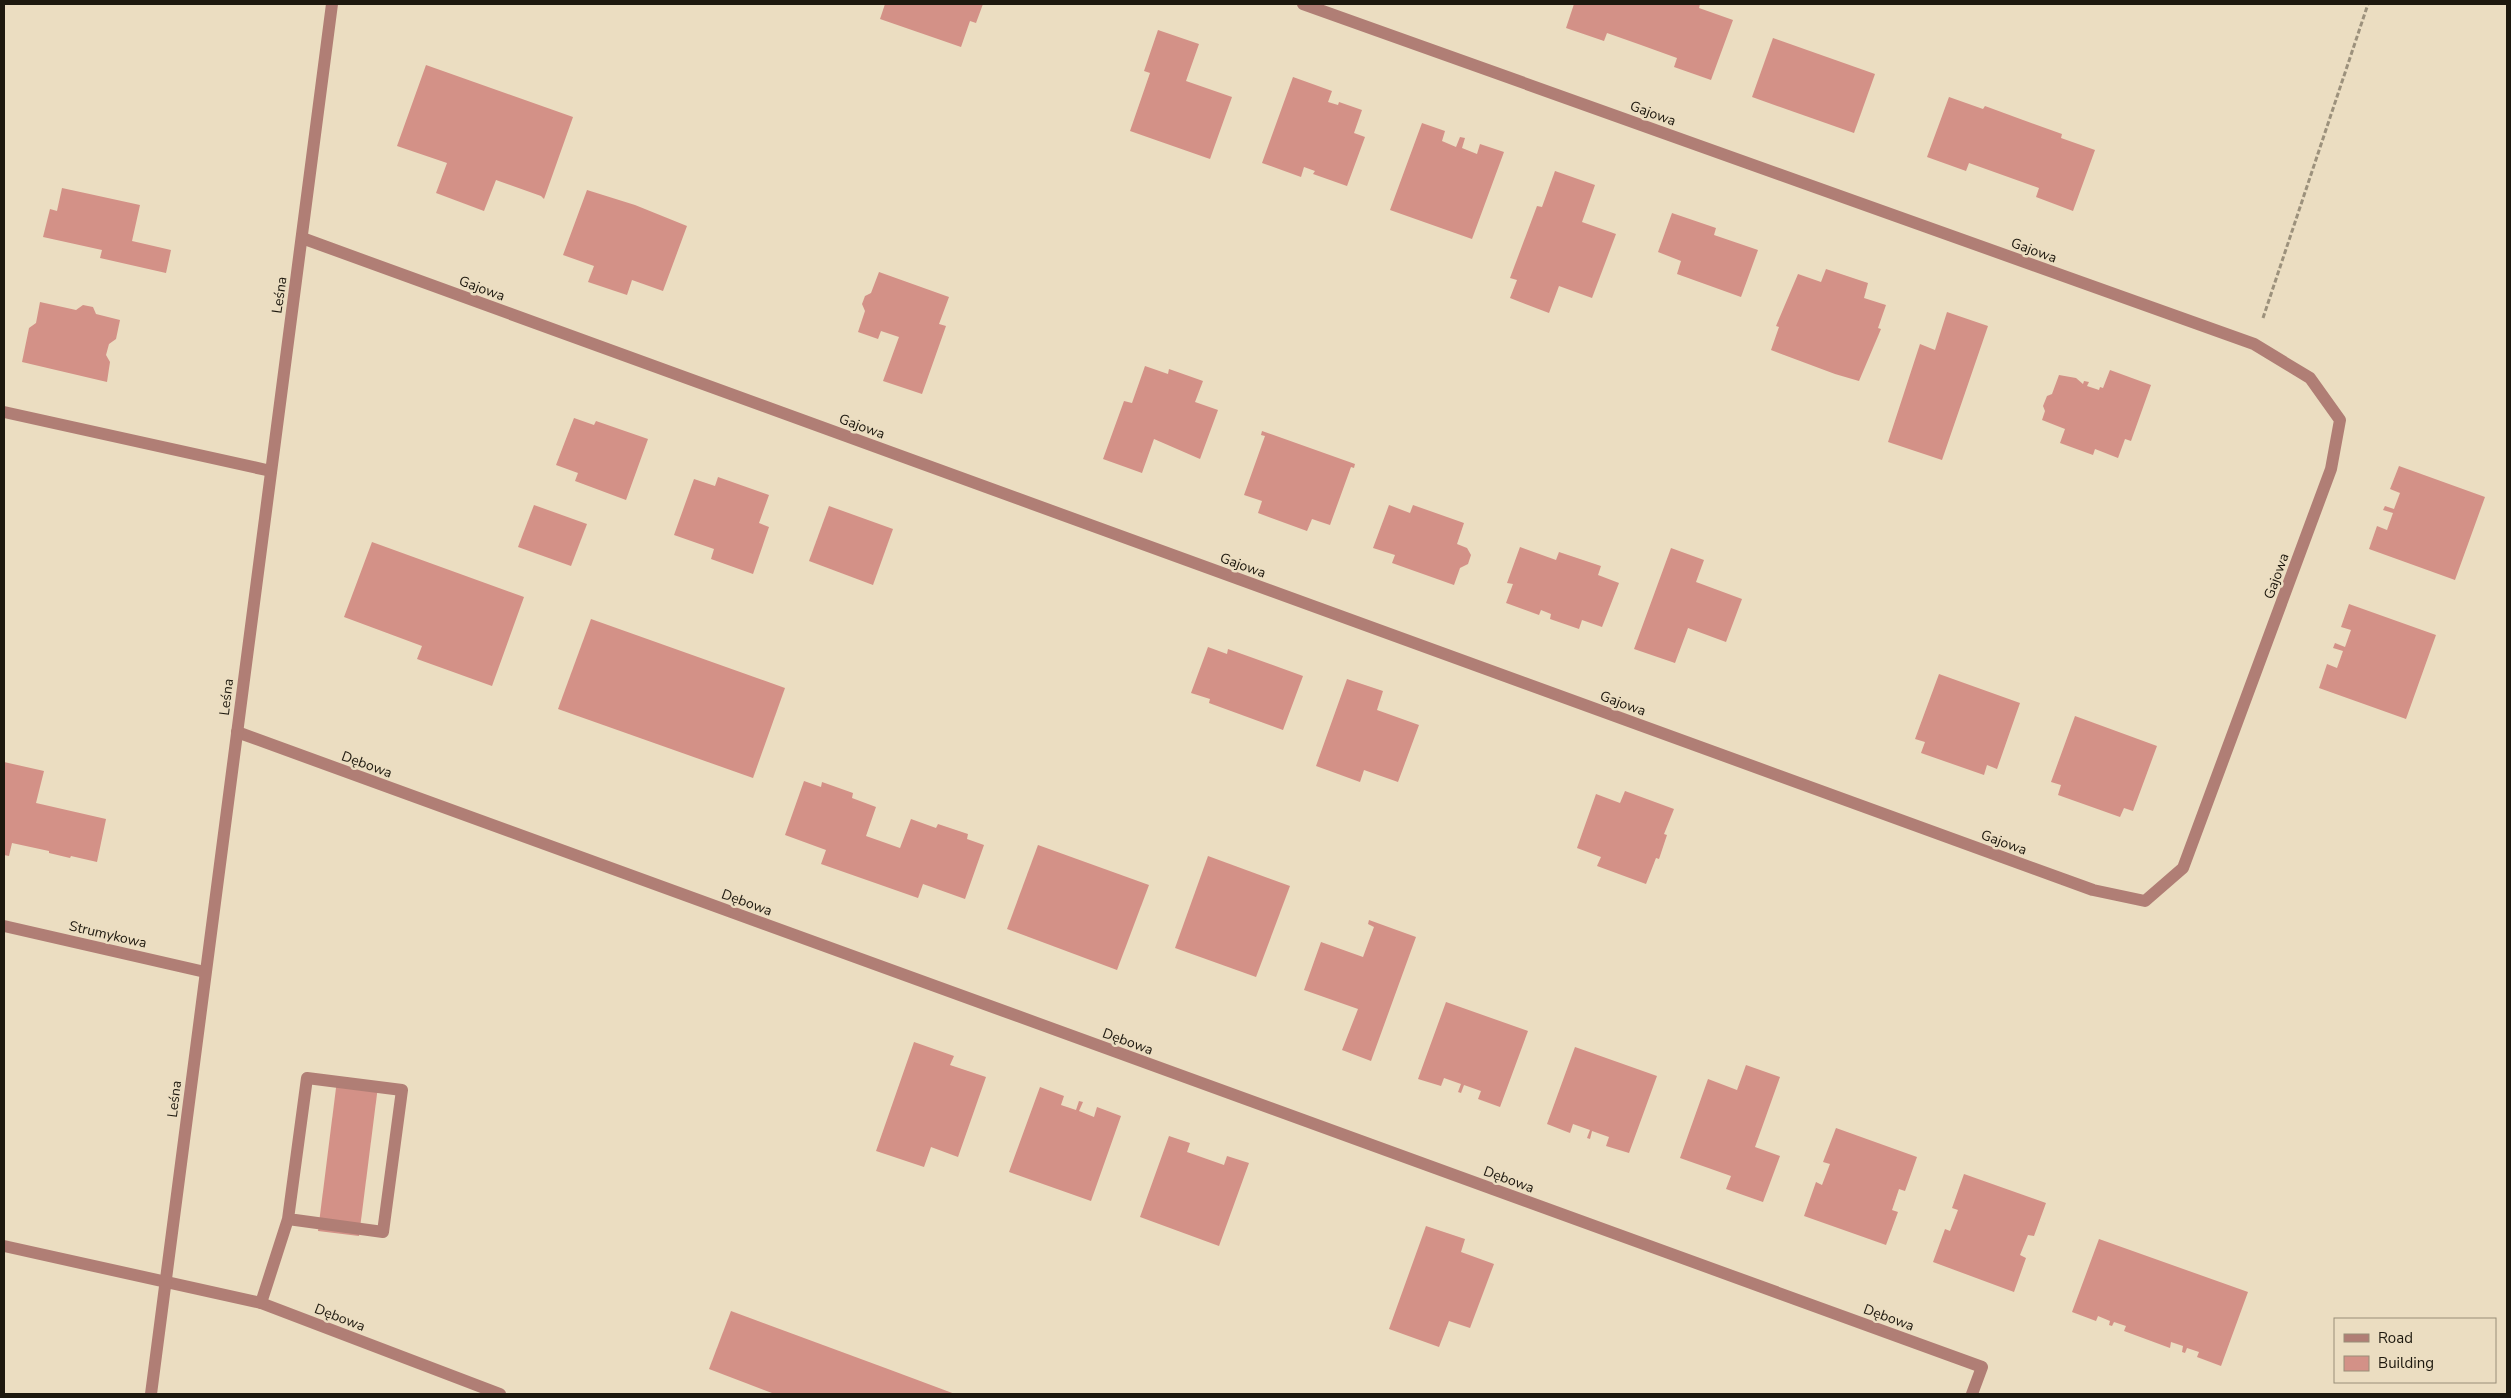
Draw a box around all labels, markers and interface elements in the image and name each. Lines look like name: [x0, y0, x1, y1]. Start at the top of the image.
street label: Gajowa: [1627, 96, 1678, 131]
street label: Gajowa: [2008, 233, 2059, 268]
street label: Gajowa: [456, 271, 507, 306]
street label: Leśna: [268, 275, 291, 315]
street label: Gajowa: [836, 409, 887, 444]
street label: Gajowa: [1217, 548, 1268, 583]
street label: Gajowa: [2259, 551, 2294, 602]
street label: Leśna: [215, 677, 238, 717]
street label: Gajowa: [1597, 686, 1648, 721]
street label: Dębowa: [339, 747, 395, 782]
street label: Gajowa: [1978, 825, 2029, 860]
street label: Dębowa: [719, 885, 775, 920]
street label: Strumykowa: [67, 916, 149, 953]
street label: Dębowa: [1100, 1024, 1156, 1059]
street label: Leśna: [163, 1079, 186, 1119]
street label: Dębowa: [1481, 1162, 1537, 1197]
street label: Dębowa: [312, 1299, 368, 1336]
street label: Dębowa: [1861, 1300, 1917, 1335]
legend: [2334, 1318, 2496, 1383]
text: Road: [2378, 1328, 2413, 1348]
text: Building: [2378, 1353, 2434, 1373]

